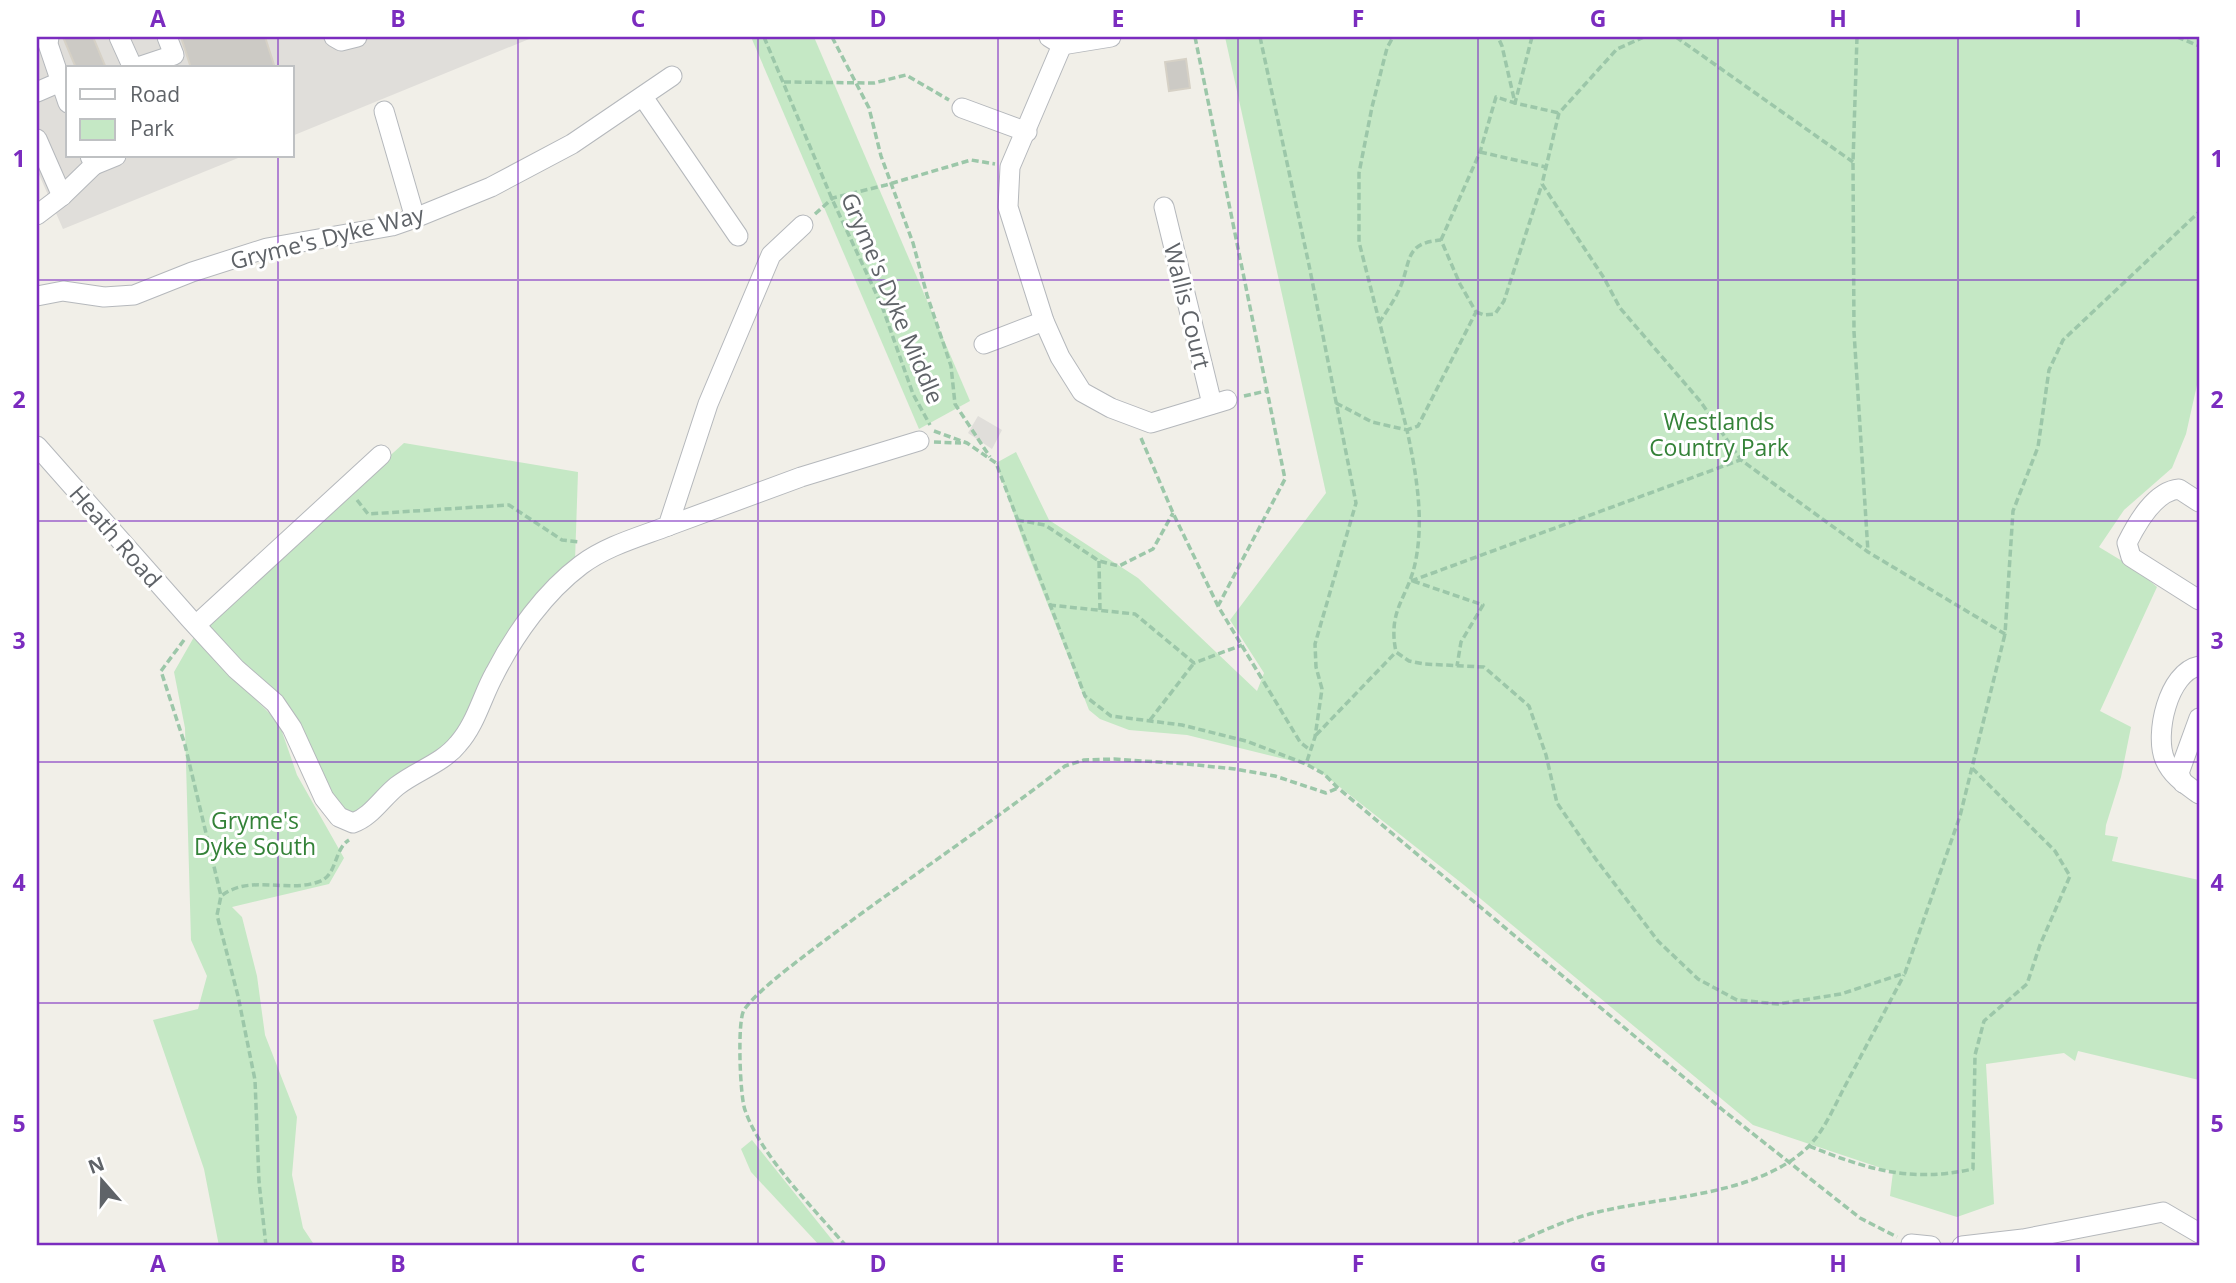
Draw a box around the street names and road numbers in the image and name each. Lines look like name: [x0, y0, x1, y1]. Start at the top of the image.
street label: Gryme's Dyke Middle: [834, 188, 952, 408]
street label: Gryme's Dyke Way: [227, 197, 428, 277]
street label: Wallis Court: [1157, 240, 1219, 372]
street label: Heath Road: [63, 478, 169, 594]

